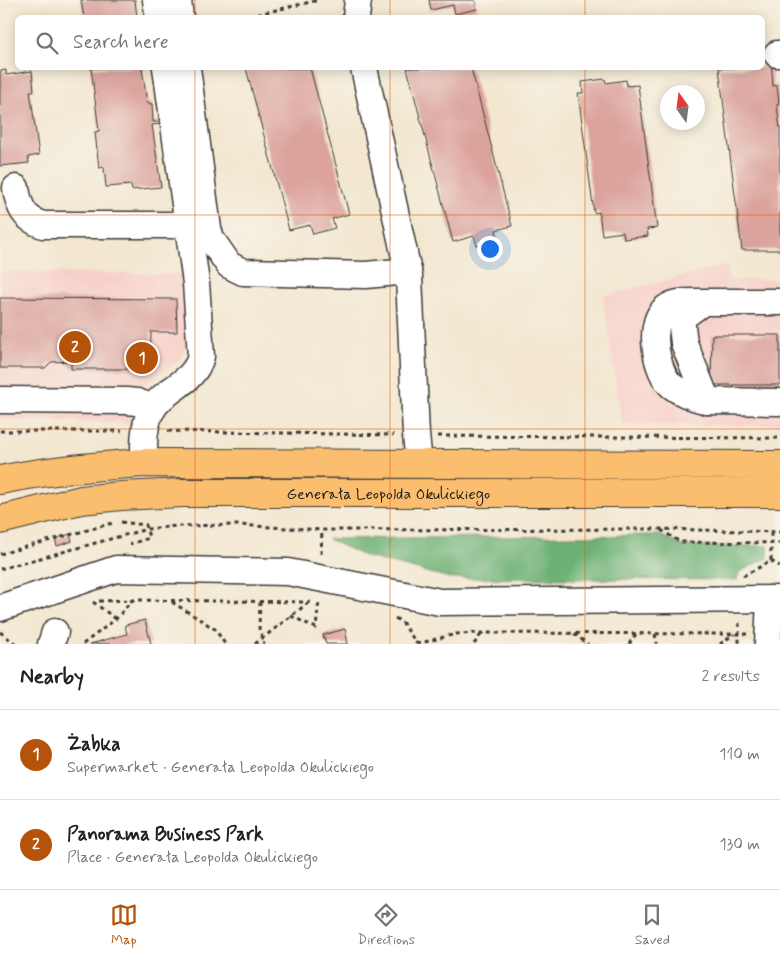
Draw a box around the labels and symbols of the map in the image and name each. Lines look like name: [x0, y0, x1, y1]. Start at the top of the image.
north arrow: [660, 85, 705, 130]
your location: [477, 236, 503, 262]
pin: 2: [59, 328, 91, 366]
pin: 1: [126, 339, 158, 377]
street label: Generała Leopolda Okulickiego: [286, 484, 490, 506]

